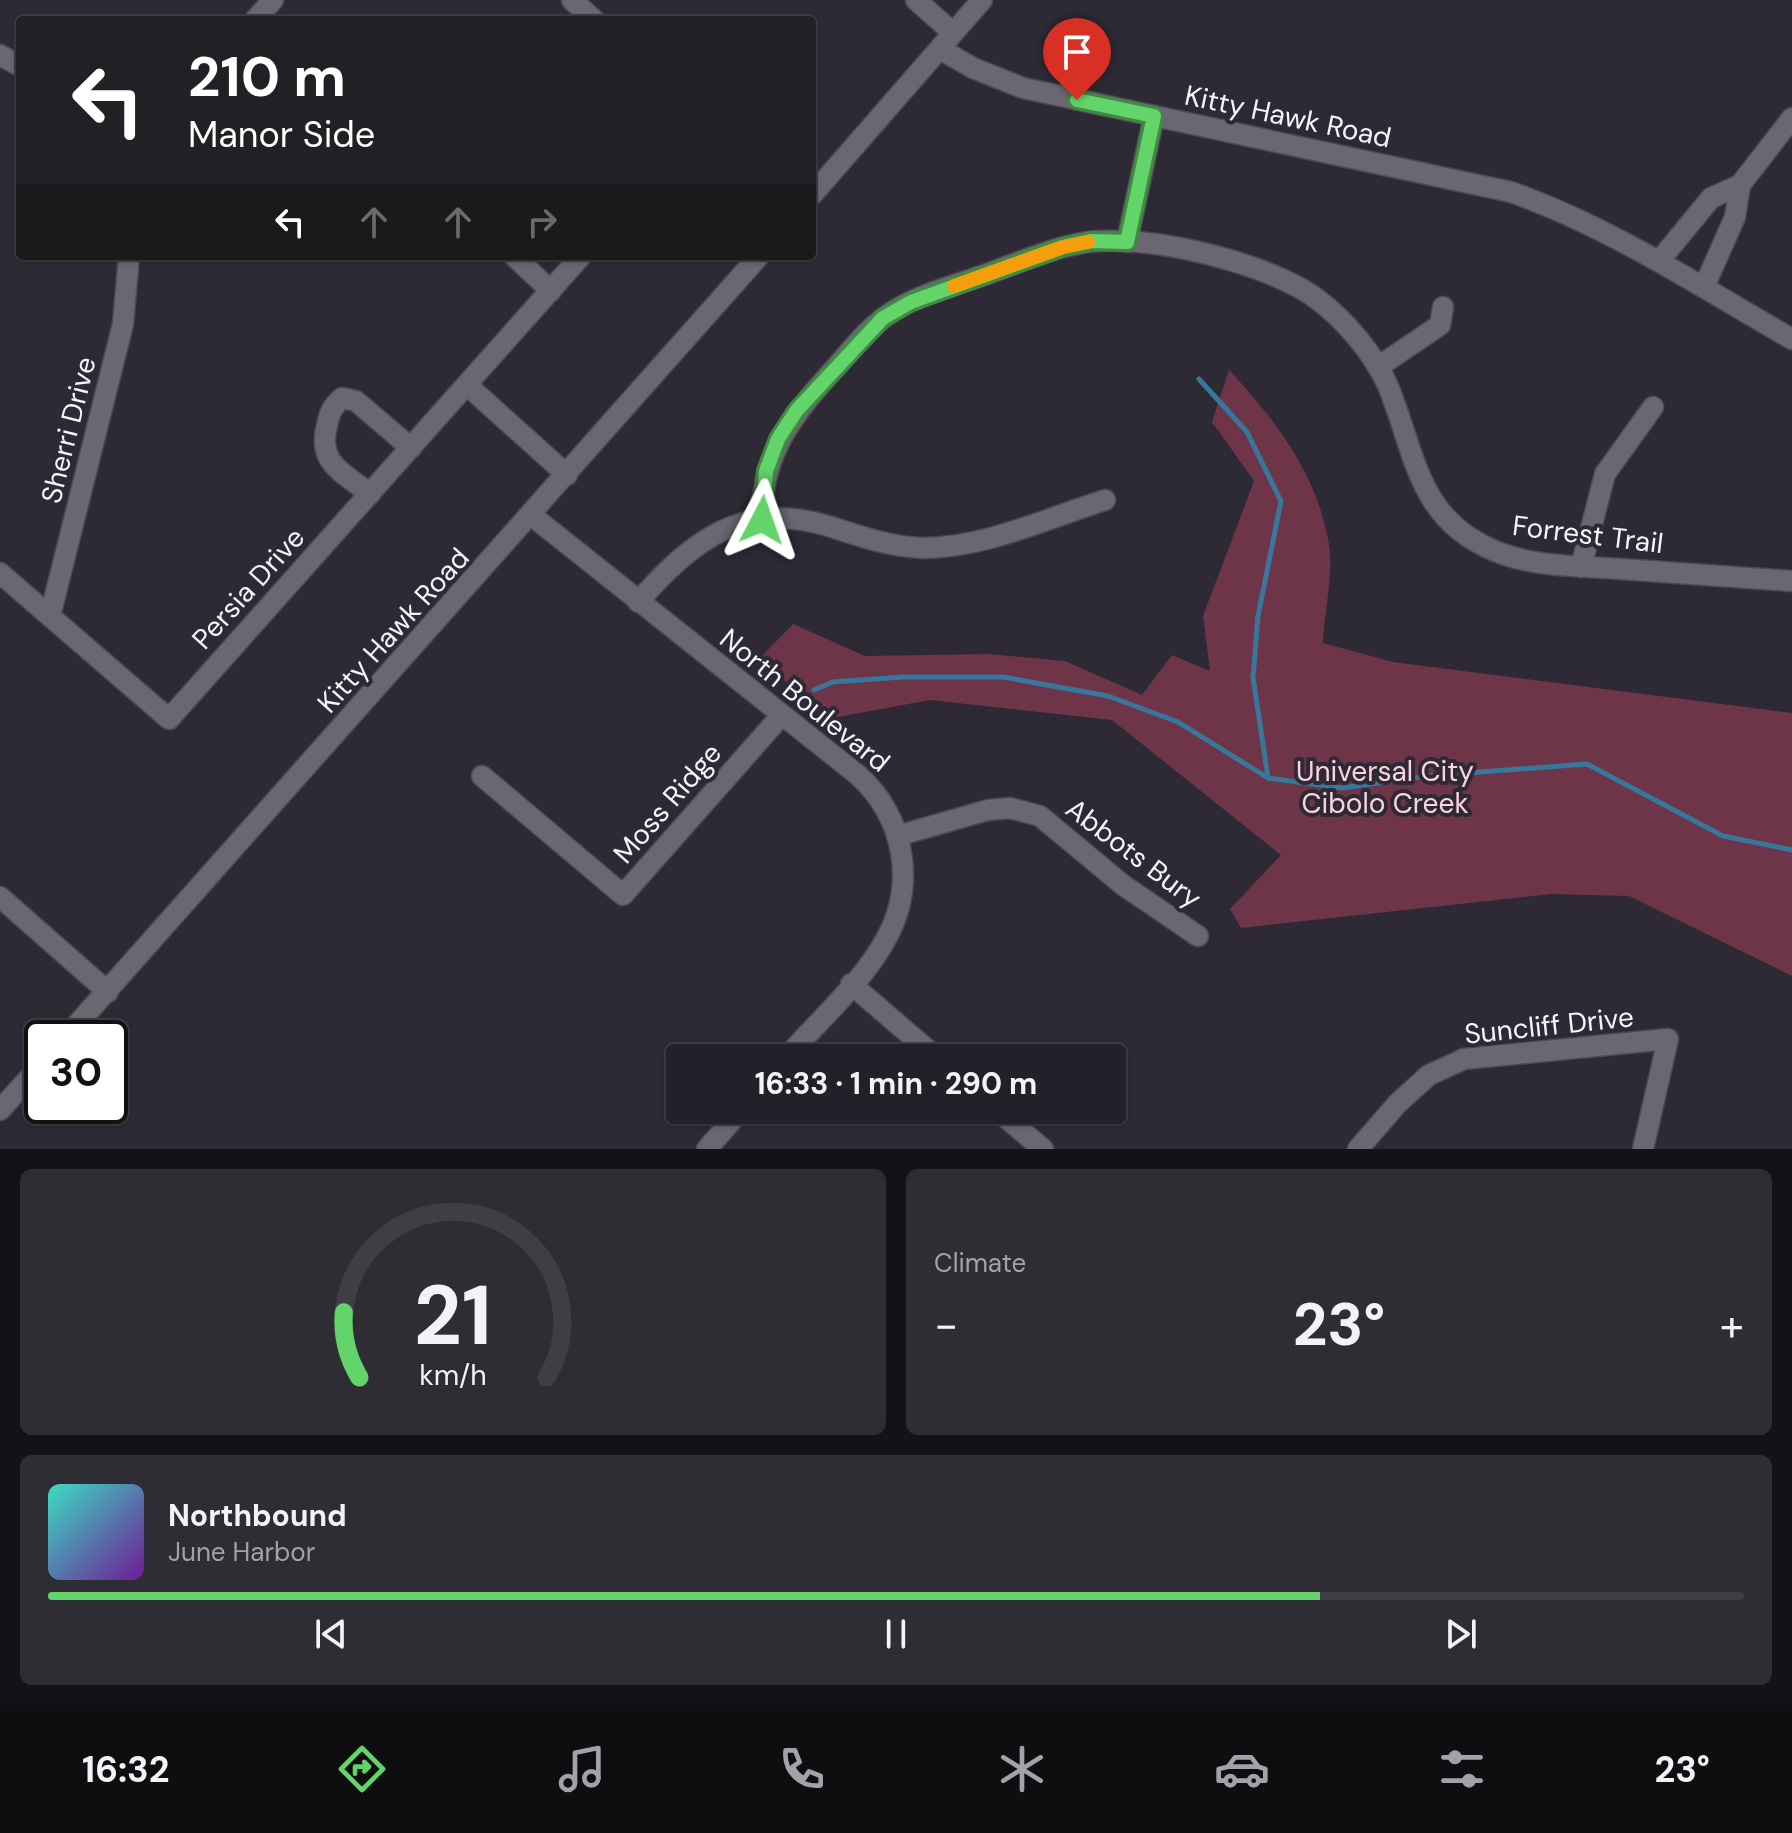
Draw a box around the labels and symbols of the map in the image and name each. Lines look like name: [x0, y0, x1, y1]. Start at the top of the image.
pin: [1043, 18, 1111, 100]
street label: Kitty Hawk Road: [1181, 77, 1395, 156]
street label: Sherri Drive: [32, 353, 105, 507]
position arrow: [720, 478, 804, 562]
street label: Forrest Trail: [1510, 507, 1665, 562]
street label: Persia Drive: [184, 520, 313, 657]
street label: Kitty Hawk Road: [309, 540, 477, 721]
street label: North Boulevard: [712, 620, 897, 780]
street label: Moss Ridge: [605, 735, 730, 871]
park label: Universal City Cibolo Creek: [1296, 753, 1474, 822]
street label: Abbots Bury: [1058, 790, 1209, 917]
street label: Suncliff Drive: [1463, 998, 1636, 1053]
speed limit sign: 30: [24, 1020, 128, 1124]

